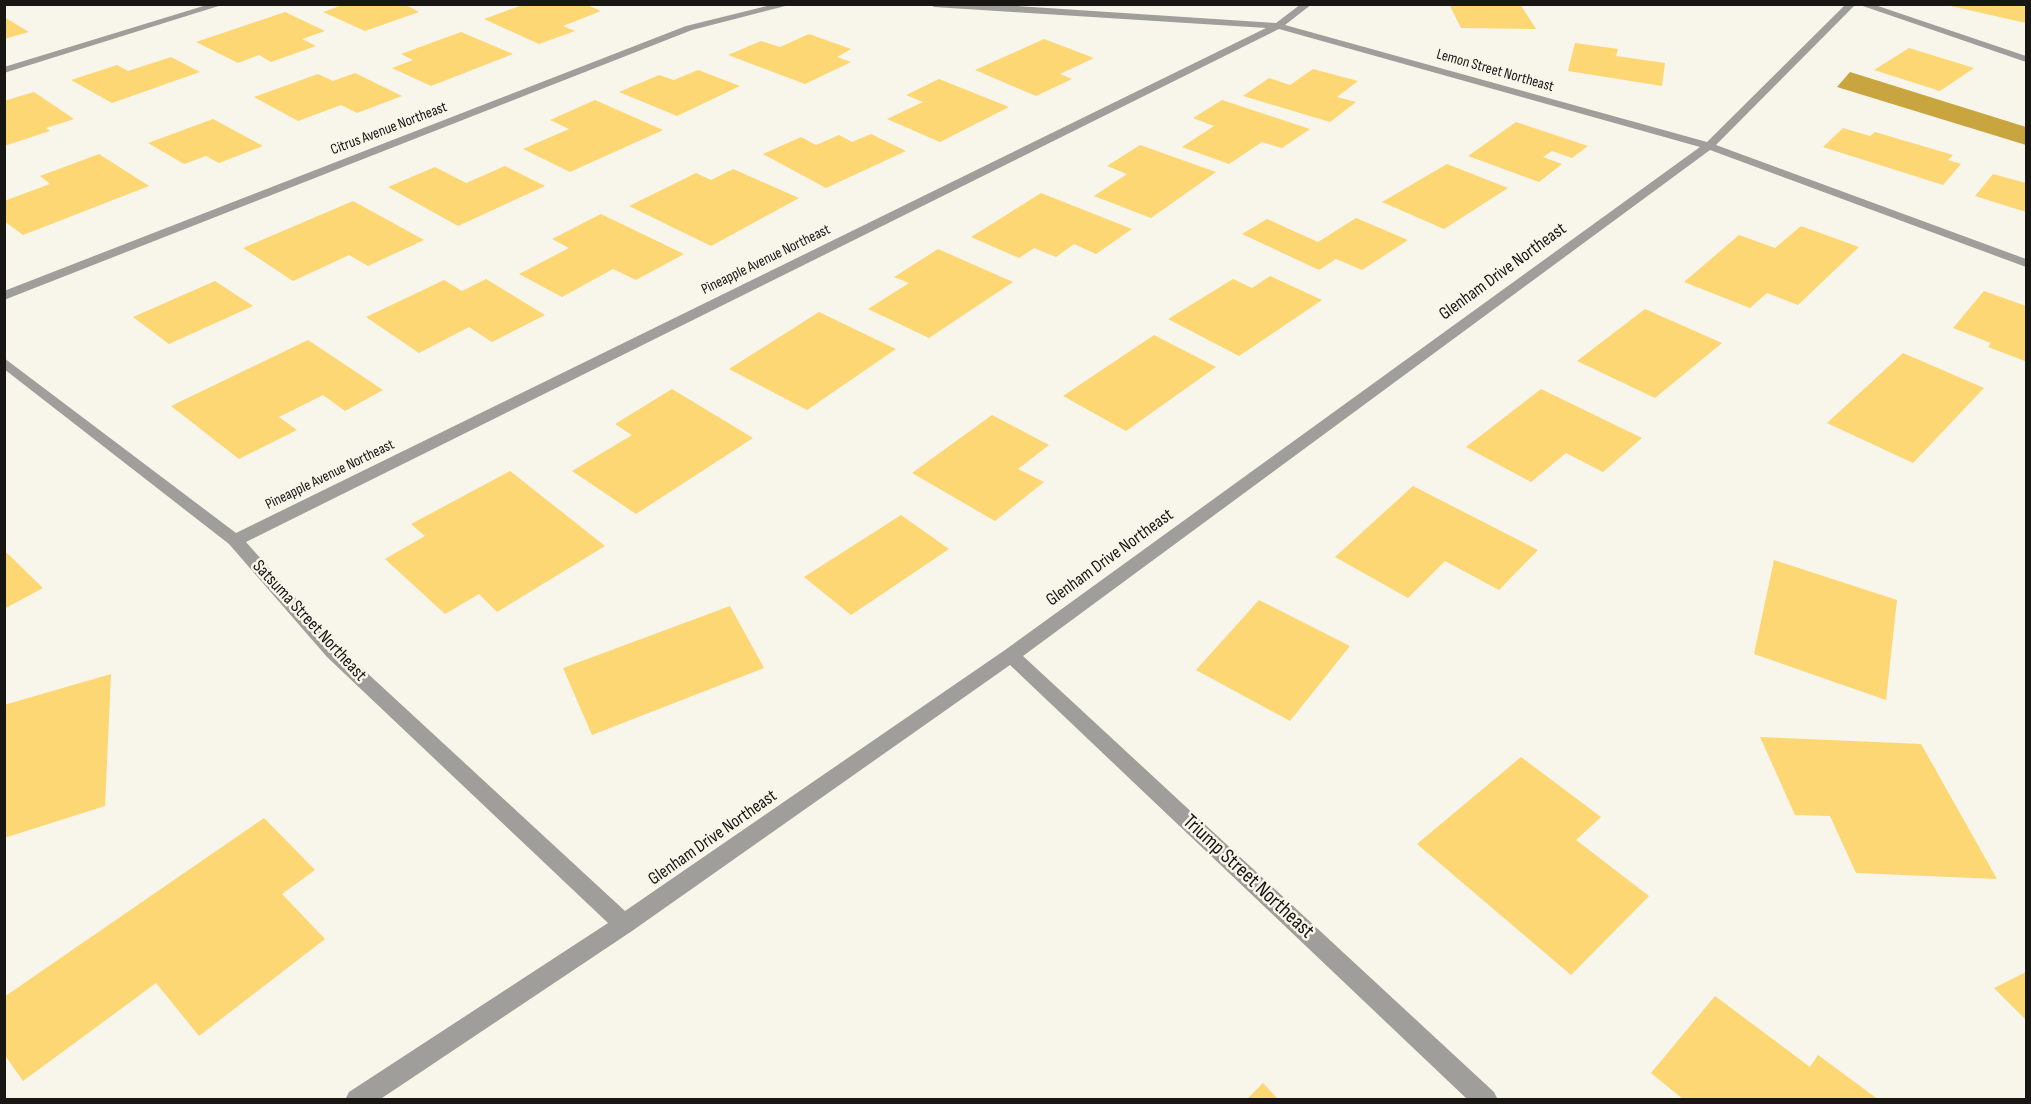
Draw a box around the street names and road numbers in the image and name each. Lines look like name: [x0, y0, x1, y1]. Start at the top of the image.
street label: Lemon Street Northeast: [1434, 46, 1556, 96]
street label: Citrus Avenue Northeast: [328, 99, 450, 159]
street label: Glenham Drive Northeast: [1435, 219, 1571, 325]
street label: Pineapple Avenue Northeast: [699, 221, 833, 299]
street label: Pineapple Avenue Northeast: [263, 436, 397, 514]
street label: Glenham Drive Northeast: [1042, 505, 1178, 611]
street label: Satsuma Street Northeast: [247, 556, 371, 686]
street label: Glenham Drive Northeast: [645, 786, 781, 890]
street label: Triump Street Northeast: [1177, 810, 1319, 944]

